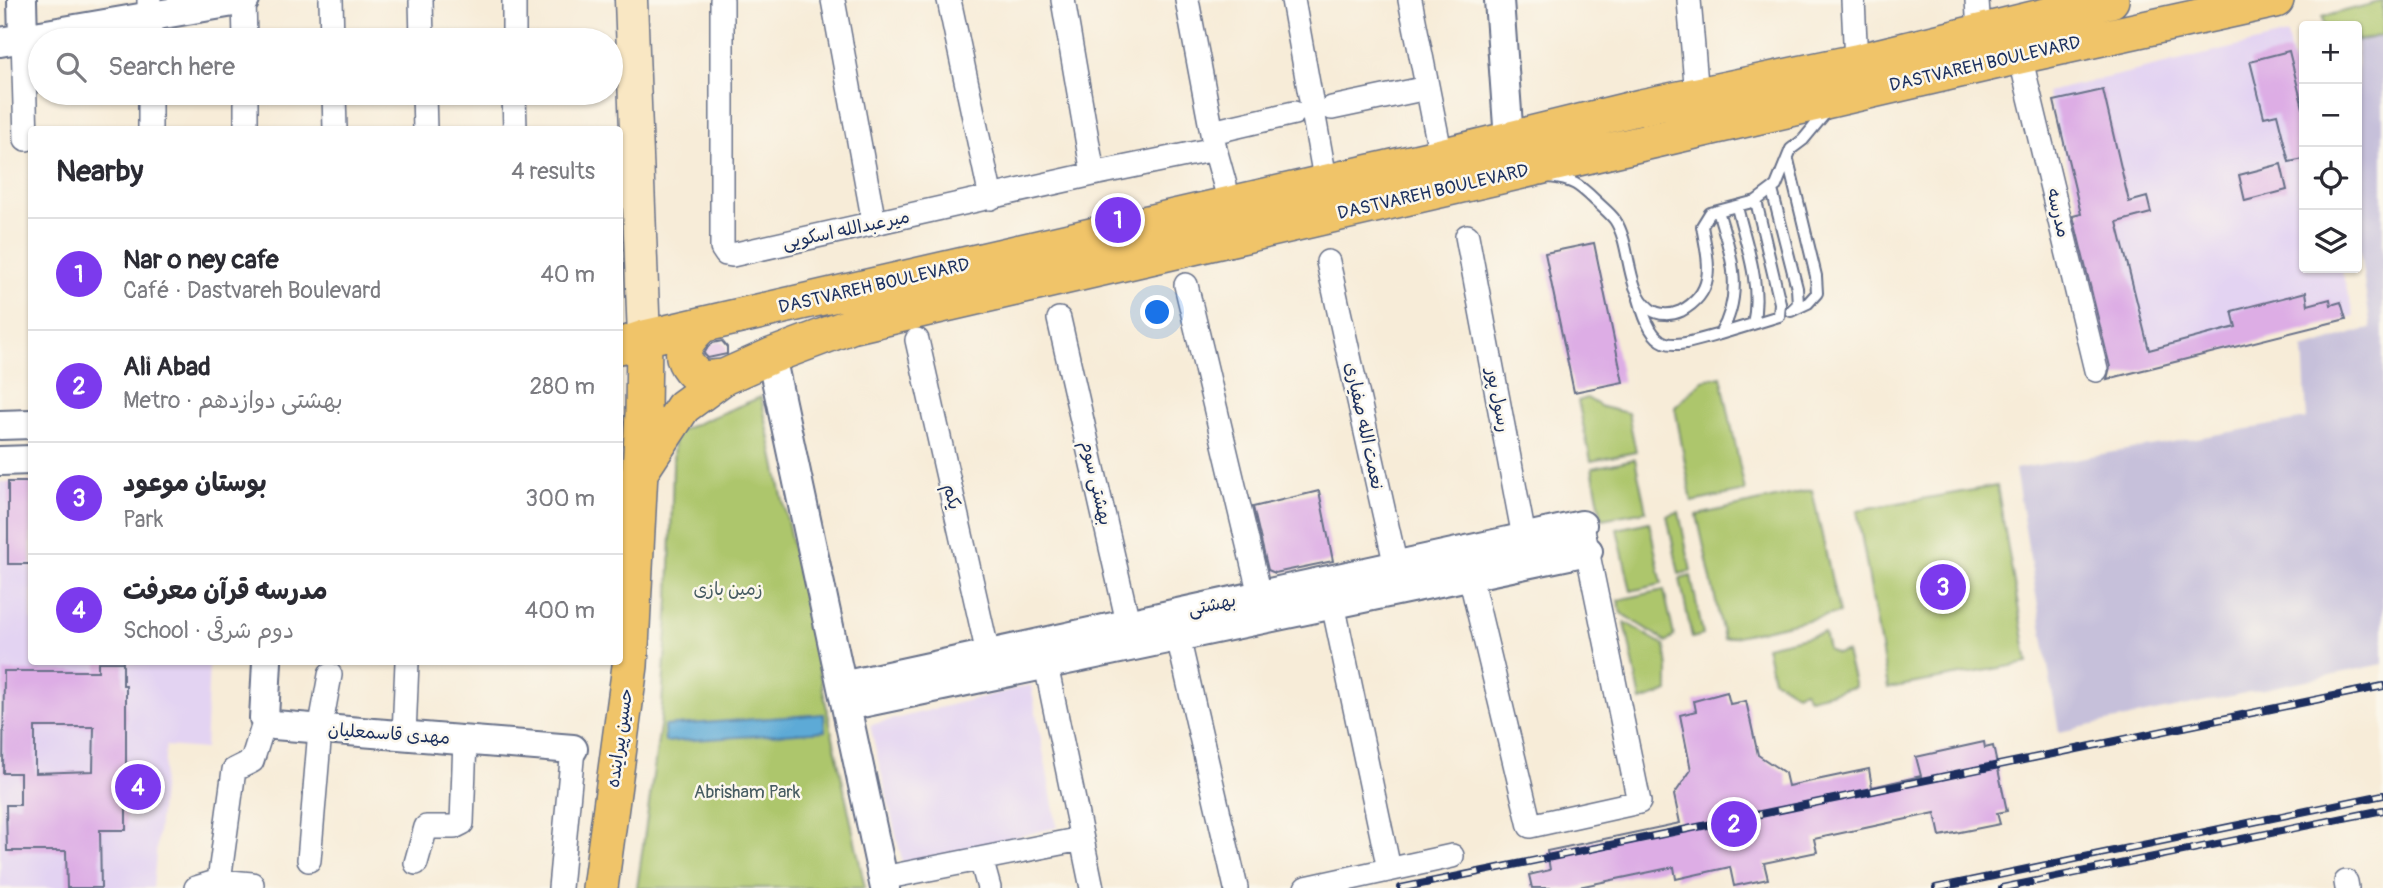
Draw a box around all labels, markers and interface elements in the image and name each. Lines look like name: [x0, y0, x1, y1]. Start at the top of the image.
map controls: [2299, 21, 2362, 273]
button: +: [2299, 21, 2362, 84]
search box: [28, 28, 623, 105]
street label: DASTVAREH BOULEVARD: [1887, 31, 2083, 97]
icon: search: [52, 48, 90, 86]
text: Search here: [108, 51, 235, 83]
button: −: [2299, 84, 2362, 147]
button: locate: [2299, 147, 2362, 210]
text: Nearby: [56, 153, 143, 190]
text: 4 results: [511, 157, 595, 186]
street label: DASTVAREH BOULEVARD: [1335, 159, 1531, 225]
street label: مدرسه: [2041, 186, 2075, 240]
pin: 1: [1095, 194, 1141, 246]
street label: میرعبدالله اسکویی: [780, 205, 912, 255]
button: layers: [2299, 210, 2362, 273]
text: Nar o ney cafe: [123, 244, 279, 276]
street label: DASTVAREH BOULEVARD: [776, 253, 972, 319]
text: 1: [75, 260, 84, 289]
text: 40 m: [541, 260, 595, 289]
text: Café · Dastvareh Boulevard: [123, 276, 381, 305]
your location: [1140, 295, 1174, 329]
text: Ali Abad: [123, 351, 211, 383]
street label: نعمت الله صفیاری: [1339, 360, 1389, 492]
street label: رسول پور: [1480, 364, 1515, 434]
text: 2: [73, 372, 85, 401]
text: 280 m: [529, 372, 595, 401]
text: Metro · بهشتی دوازدهم: [123, 386, 343, 415]
street label: بهشتی سوم: [1073, 438, 1117, 528]
text: بوستان موعود: [123, 467, 267, 499]
street label: یکم: [936, 482, 966, 512]
text: 3: [73, 484, 85, 513]
text: 300 m: [525, 484, 595, 513]
text: Park: [123, 505, 163, 534]
pin: 3: [1920, 561, 1966, 613]
text: مدرسه قرآن معرفت: [123, 575, 328, 607]
park label: زمین بازی: [693, 578, 763, 601]
street label: بهشتی: [1186, 589, 1238, 621]
text: 4: [72, 596, 86, 625]
text: 400 m: [525, 596, 595, 625]
text: School · دوم شرقی: [123, 616, 294, 645]
street label: حسین پیراینده: [602, 687, 638, 789]
street label: مهدی قاسمعلیان: [327, 718, 451, 750]
pin: 4: [115, 761, 161, 813]
park label: Abrisham Park: [694, 781, 801, 804]
pin: 2: [1711, 798, 1757, 850]

